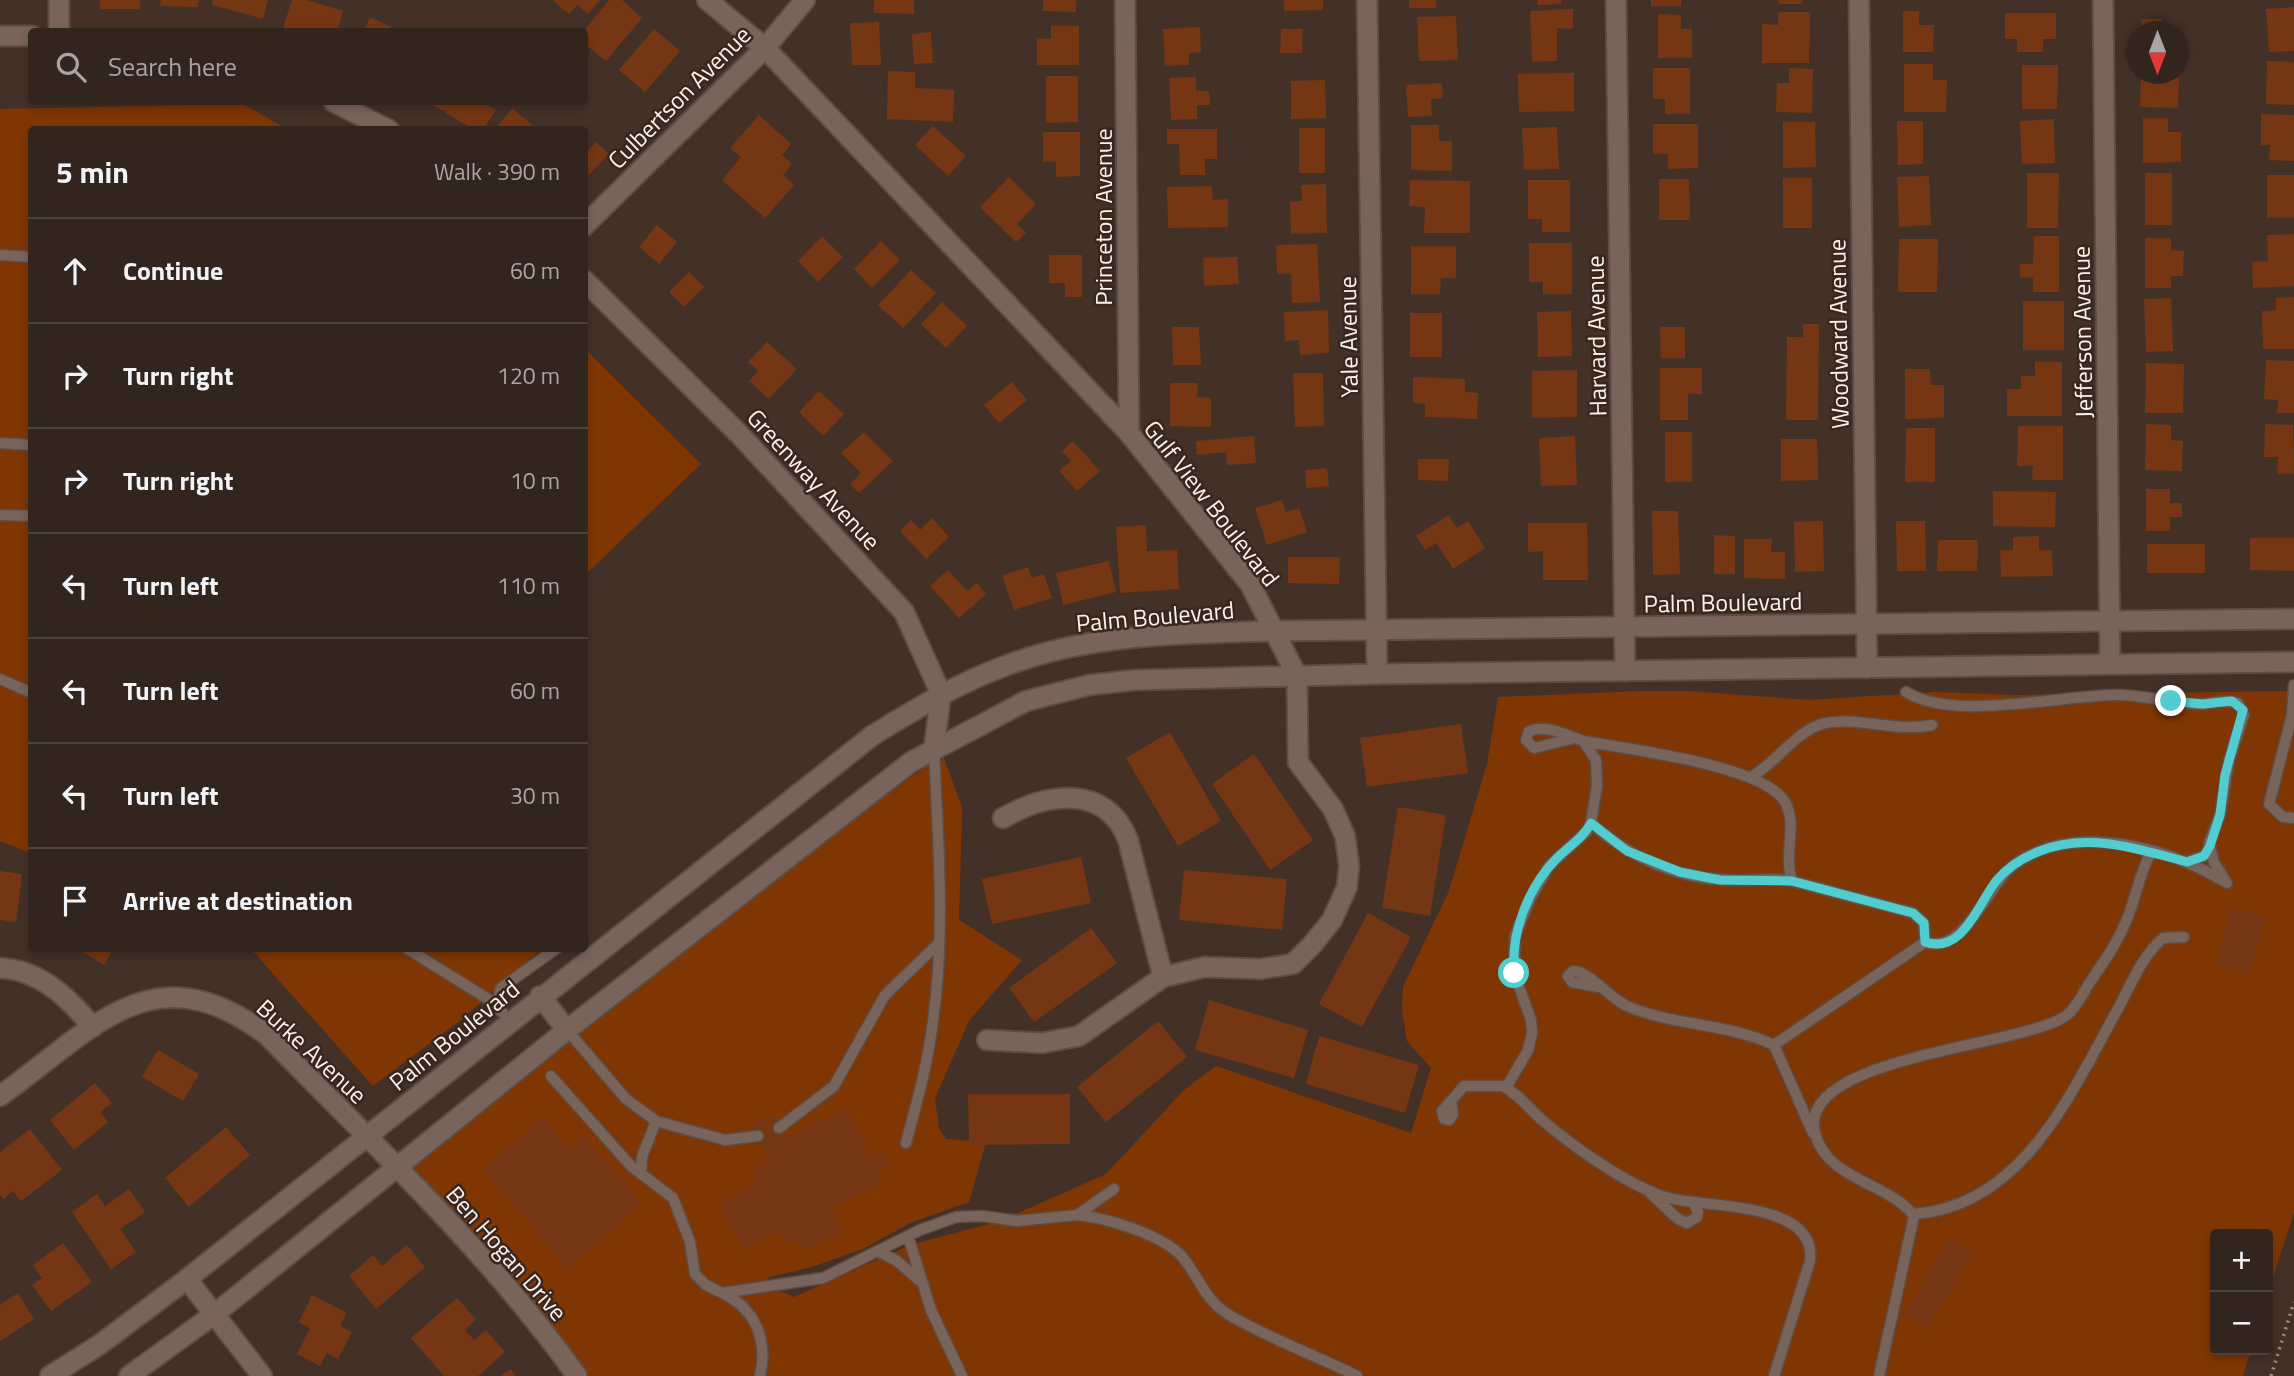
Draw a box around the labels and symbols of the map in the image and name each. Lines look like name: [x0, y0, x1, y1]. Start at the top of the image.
street label: Culbertson Avenue: [599, 17, 759, 177]
north arrow: [2126, 21, 2189, 84]
street label: Princeton Avenue: [1085, 128, 1121, 306]
street label: Woodward Avenue: [1818, 239, 1858, 429]
street label: Jefferson Avenue: [2063, 246, 2101, 418]
street label: Harvard Avenue: [1577, 255, 1615, 417]
street label: Yale Avenue: [1329, 276, 1367, 398]
street label: Greenway Avenue: [739, 400, 889, 558]
street label: Gulf View Boulevard: [1135, 412, 1289, 594]
street label: Palm Boulevard: [1643, 583, 1803, 621]
street label: Palm Boulevard: [1074, 591, 1236, 641]
route end: [2155, 685, 2186, 716]
route start: [1498, 957, 1529, 988]
street label: Palm Boulevard: [381, 971, 527, 1099]
street label: Burke Avenue: [249, 990, 375, 1112]
street label: Ben Hogan Drive: [438, 1177, 576, 1329]

